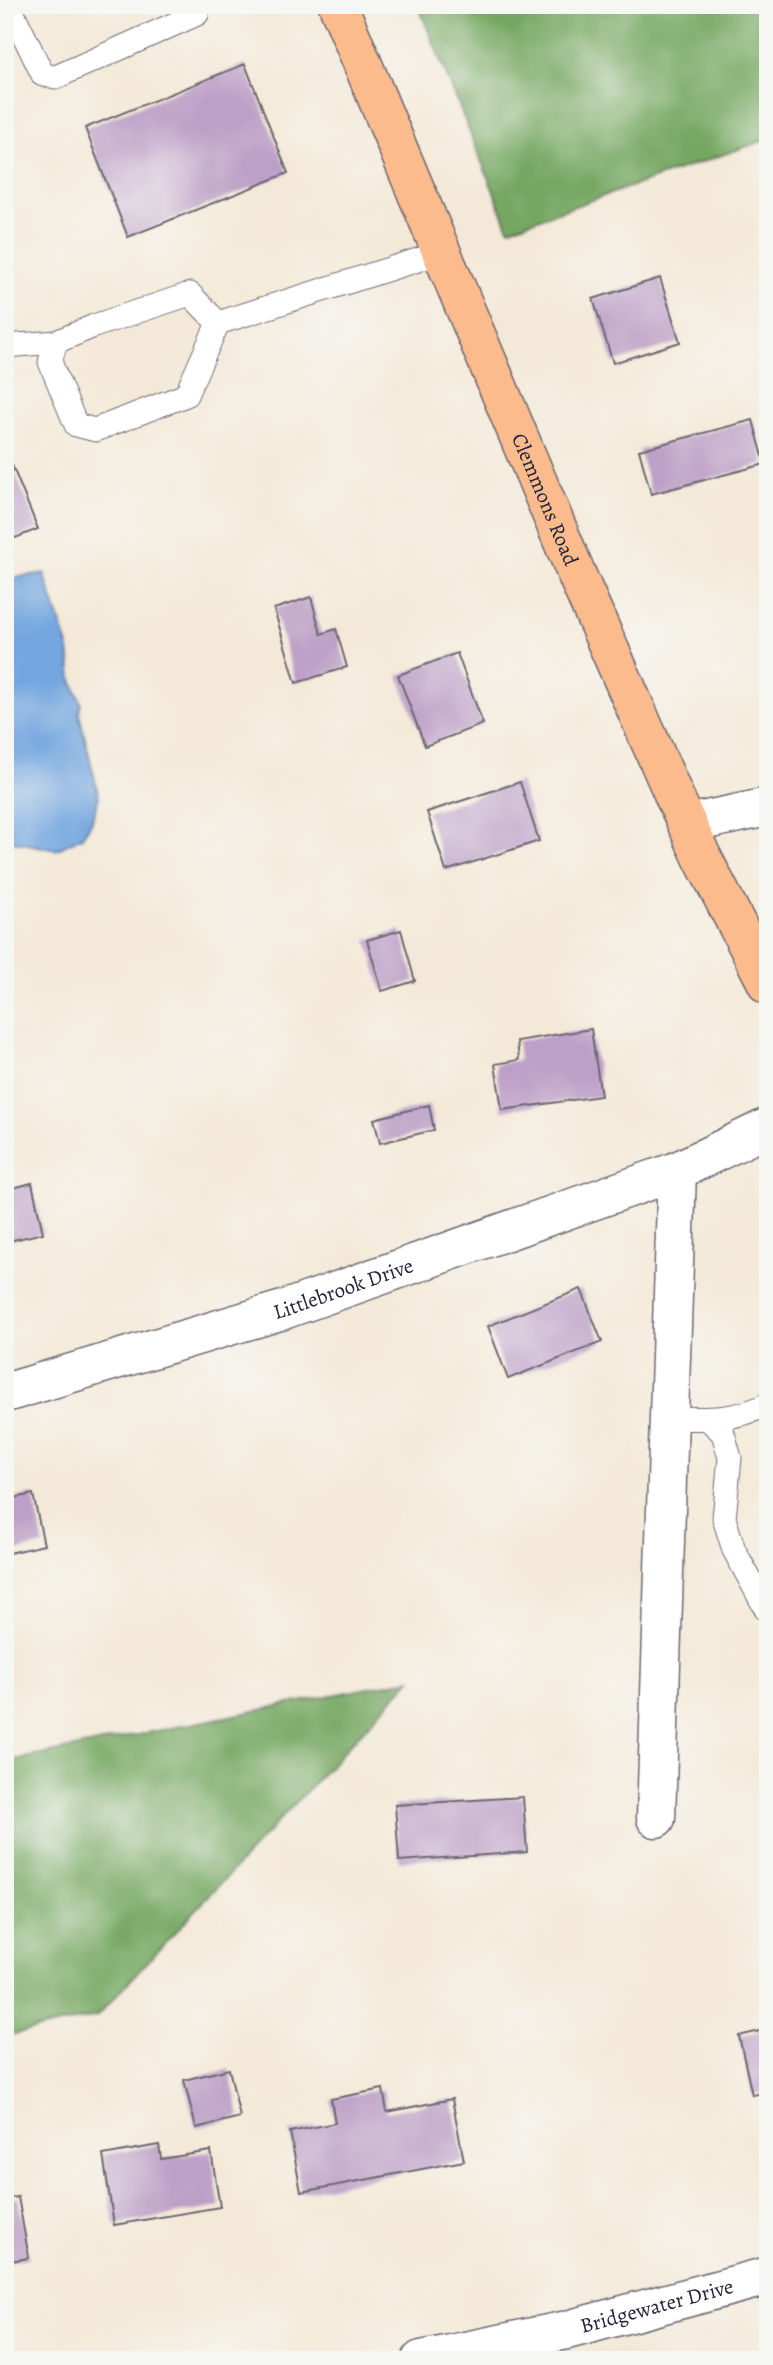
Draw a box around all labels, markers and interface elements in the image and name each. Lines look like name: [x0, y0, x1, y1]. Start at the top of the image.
street label: Clemmons Road: [505, 429, 586, 570]
street label: Littlebrook Drive: [270, 1251, 417, 1326]
street label: Bridgewater Drive: [577, 2272, 736, 2340]

